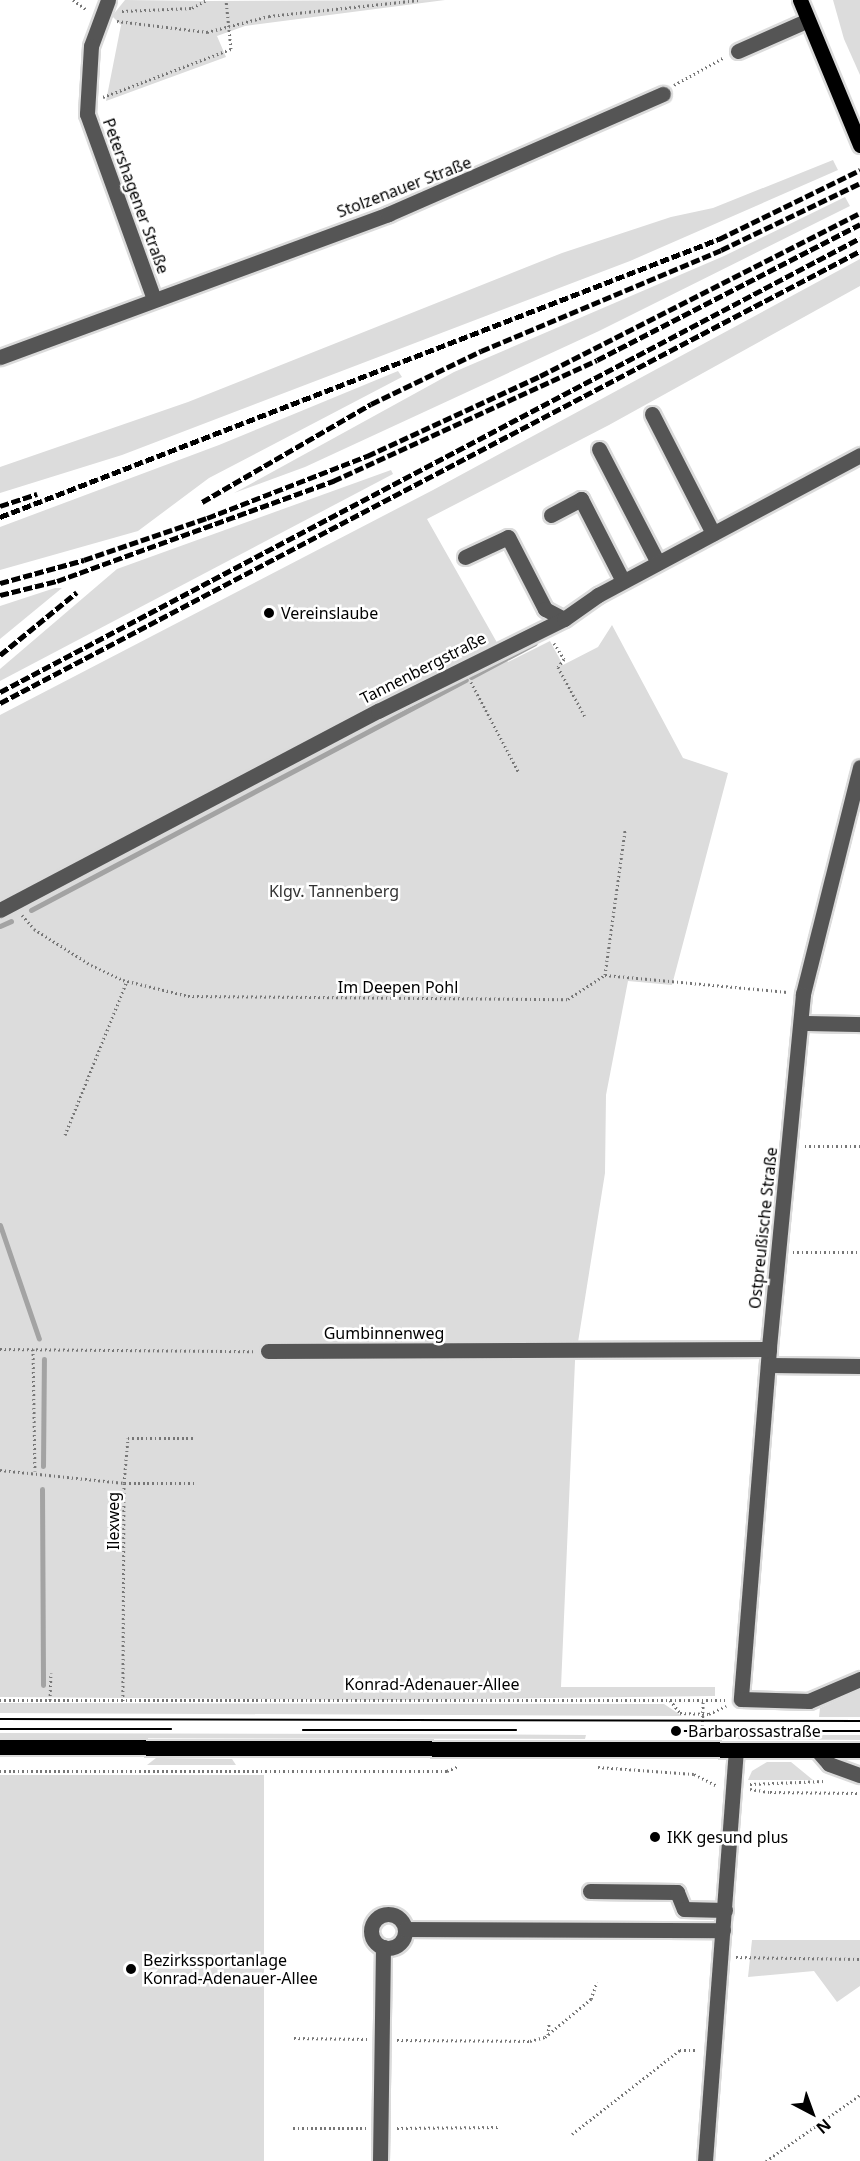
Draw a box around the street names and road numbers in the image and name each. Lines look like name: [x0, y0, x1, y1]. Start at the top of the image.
street label: Petershagener Straße: [99, 116, 173, 276]
street label: Stolzenauer Straße: [334, 153, 474, 221]
street label: Tannenbergstraße: [357, 628, 489, 708]
street label: Im Deepen Pohl: [338, 977, 458, 997]
street label: Ostpreußische Straße: [745, 1146, 781, 1310]
street label: Gumbinnenweg: [324, 1323, 444, 1343]
street label: Ilexweg: [103, 1492, 123, 1550]
street label: Konrad-Adenauer-Allee: [345, 1674, 519, 1694]

